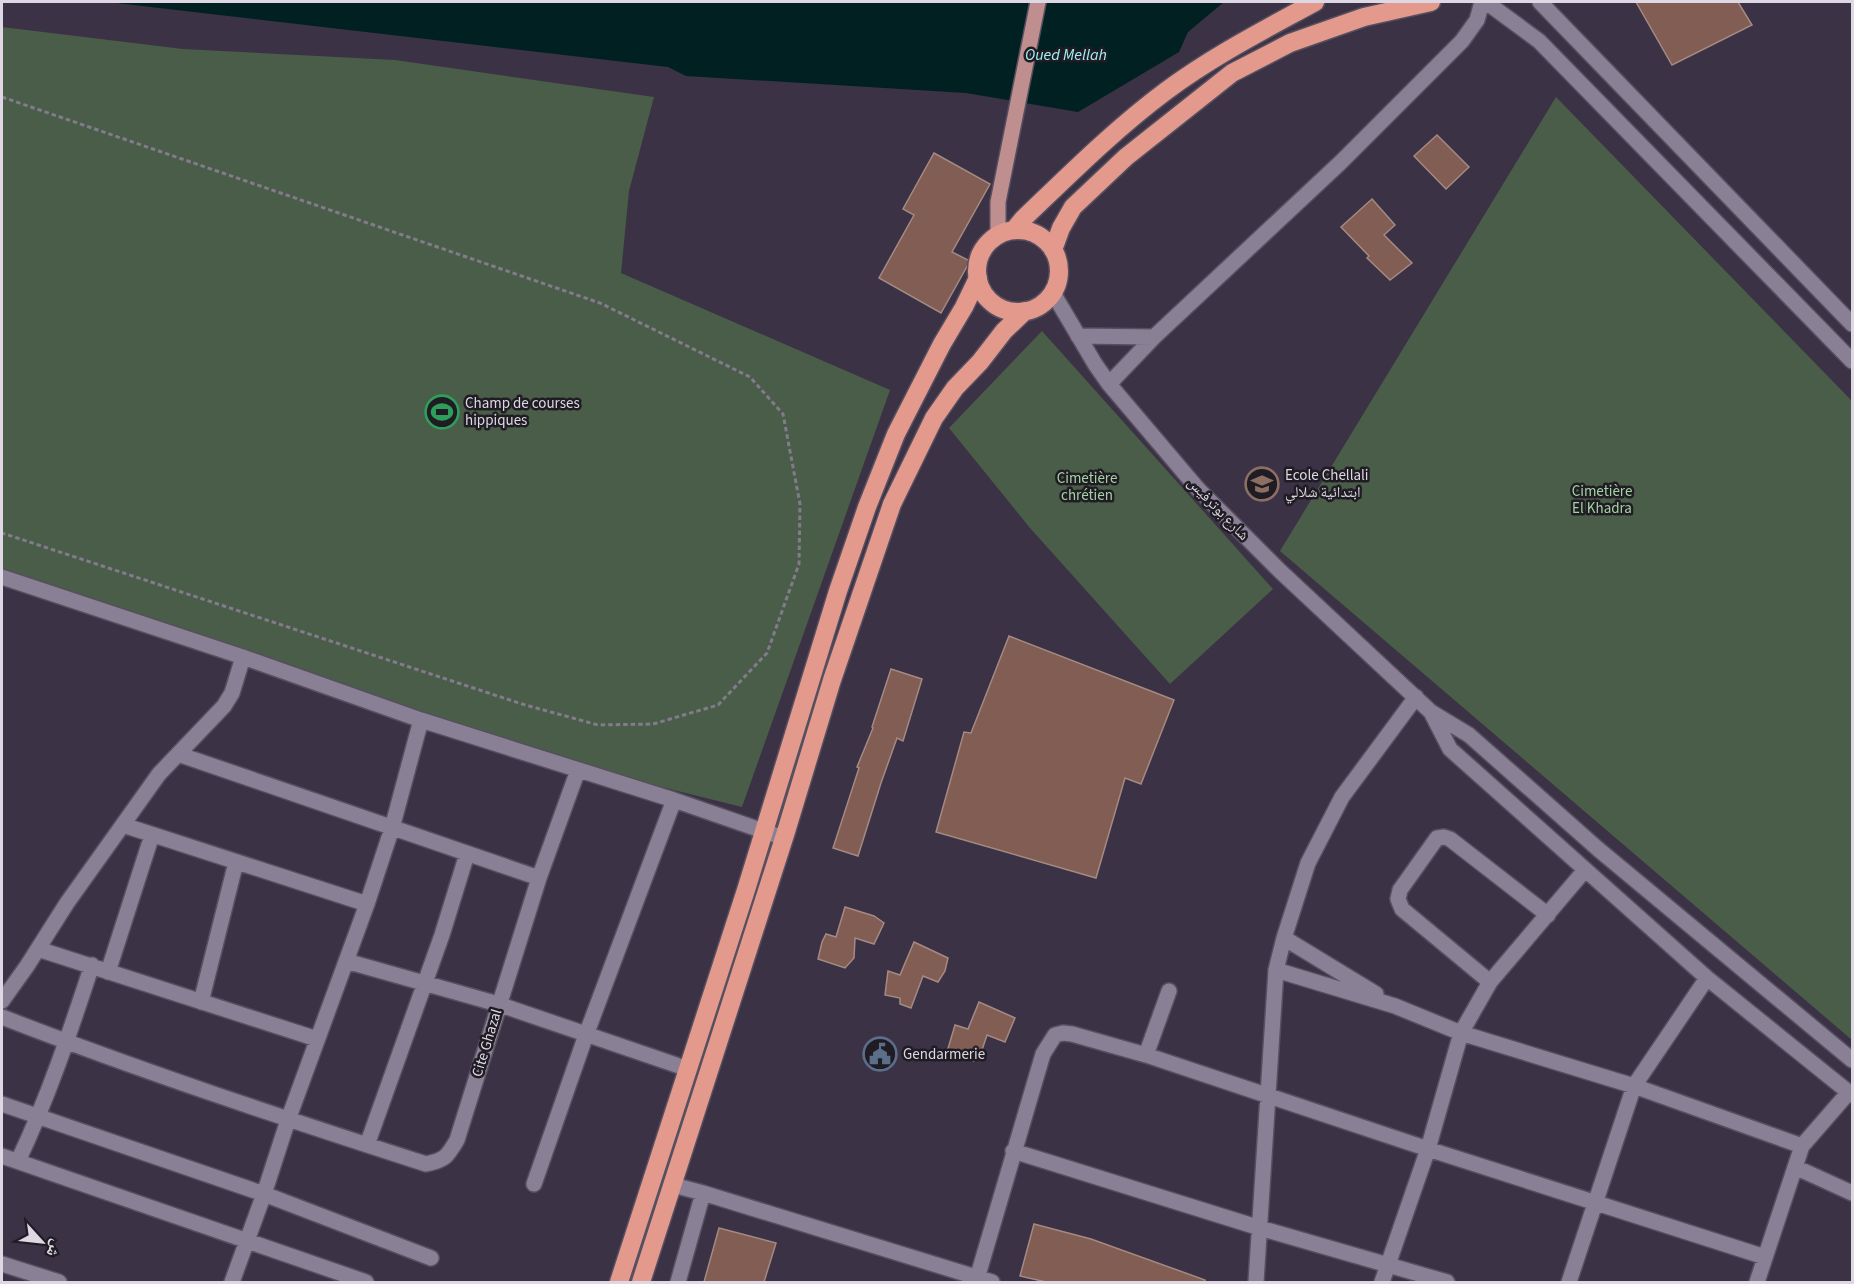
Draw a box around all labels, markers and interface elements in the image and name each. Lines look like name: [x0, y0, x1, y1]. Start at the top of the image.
water label: Oued Mellah: [1025, 44, 1107, 66]
place label: Champ de courses hippiques: [465, 393, 580, 431]
sports icon: Champ de courses hippiques: [424, 394, 460, 430]
place label: Ecole Chellali ابتدائية شلالي: [1285, 465, 1369, 503]
school or university icon: Ecole Chellali ابتدائية شلالي: [1244, 466, 1280, 502]
park label: Cimetière chrétien: [1057, 468, 1117, 506]
street label: شارع بوترفيس: [1182, 473, 1254, 545]
park label: Cimetière El Khadra: [1572, 481, 1632, 519]
street label: Cite Ghazal: [467, 1006, 507, 1080]
public building icon: Gendarmerie: [862, 1036, 898, 1072]
place label: Gendarmerie: [903, 1044, 985, 1065]
north arrow: [12, 1212, 72, 1272]
text: ش: [41, 1236, 68, 1261]

